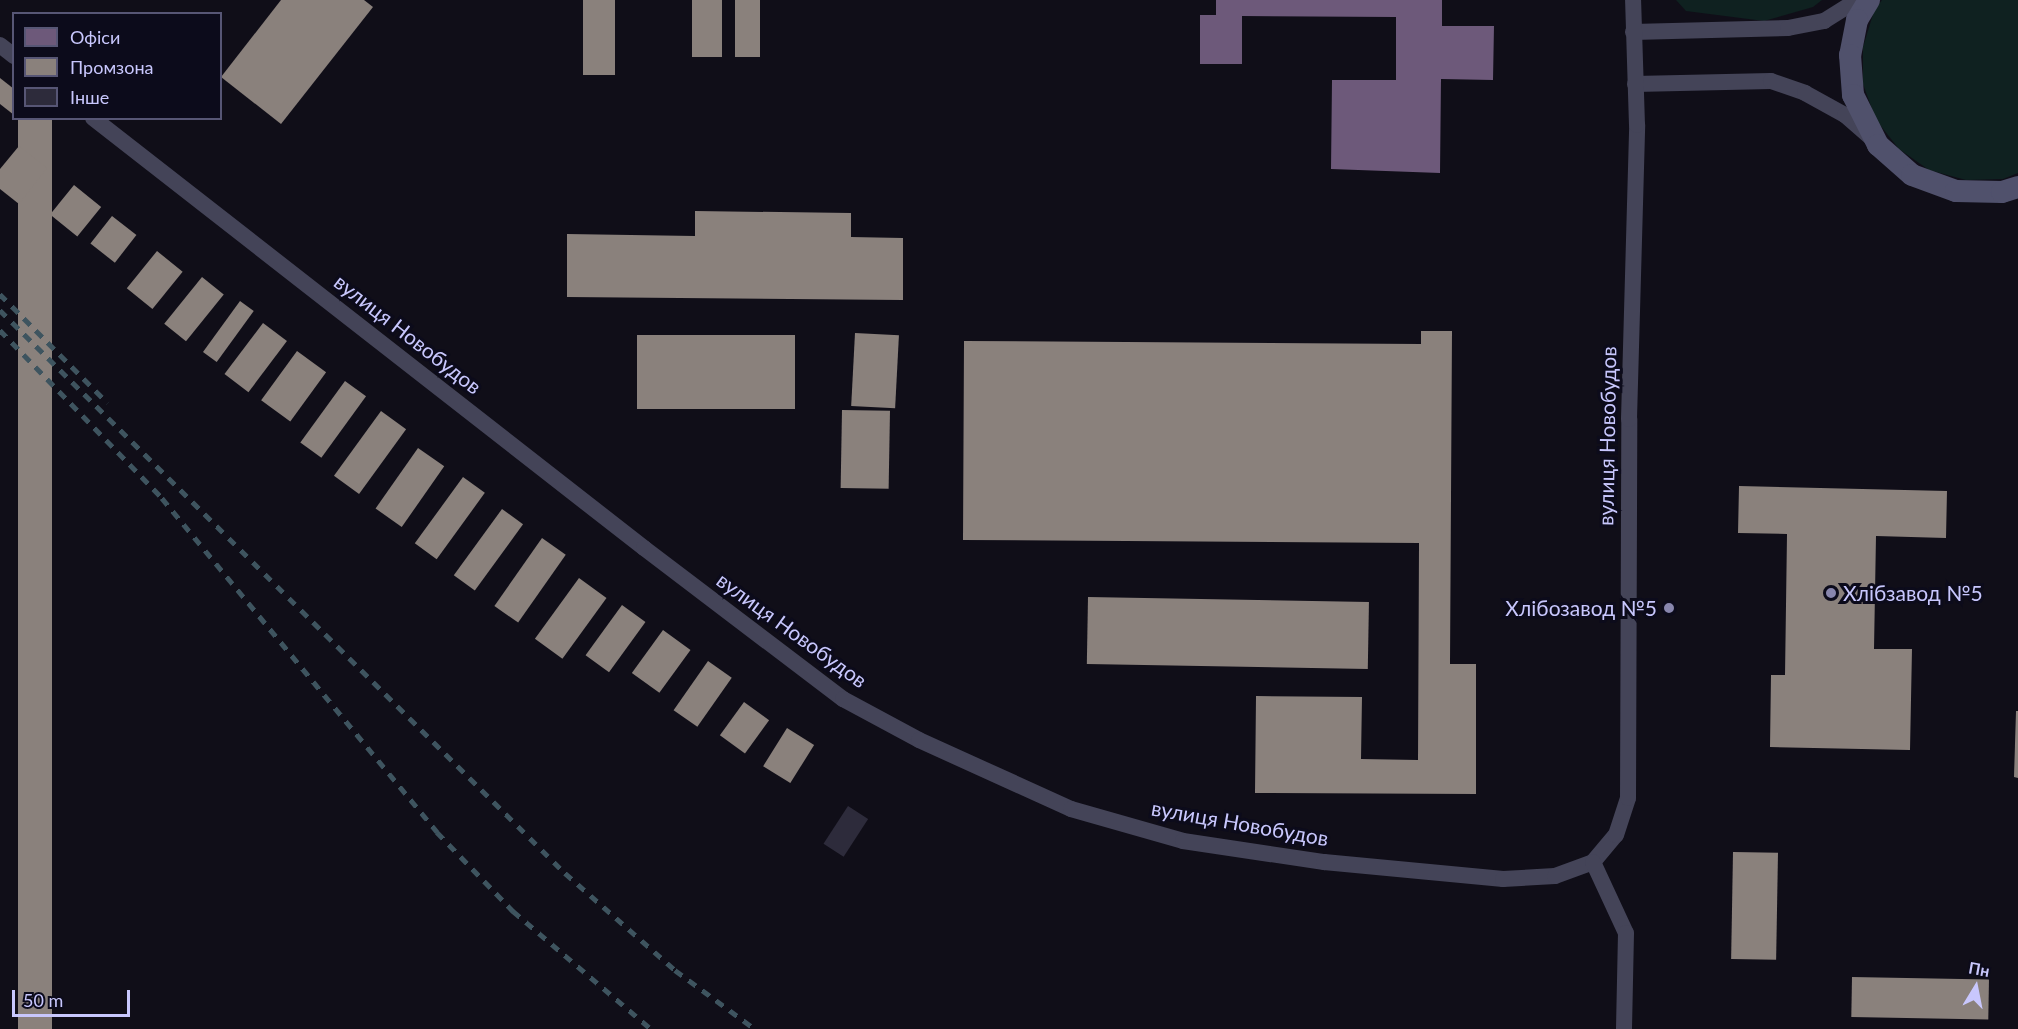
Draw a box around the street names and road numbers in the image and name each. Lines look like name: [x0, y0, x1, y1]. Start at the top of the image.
street label: вулиця Новобудов: [329, 269, 487, 399]
street label: вулиця Новобудов: [1593, 346, 1621, 526]
street label: вулиця Новобудов: [712, 567, 872, 693]
street label: вулиця Новобудов: [1149, 795, 1331, 851]

